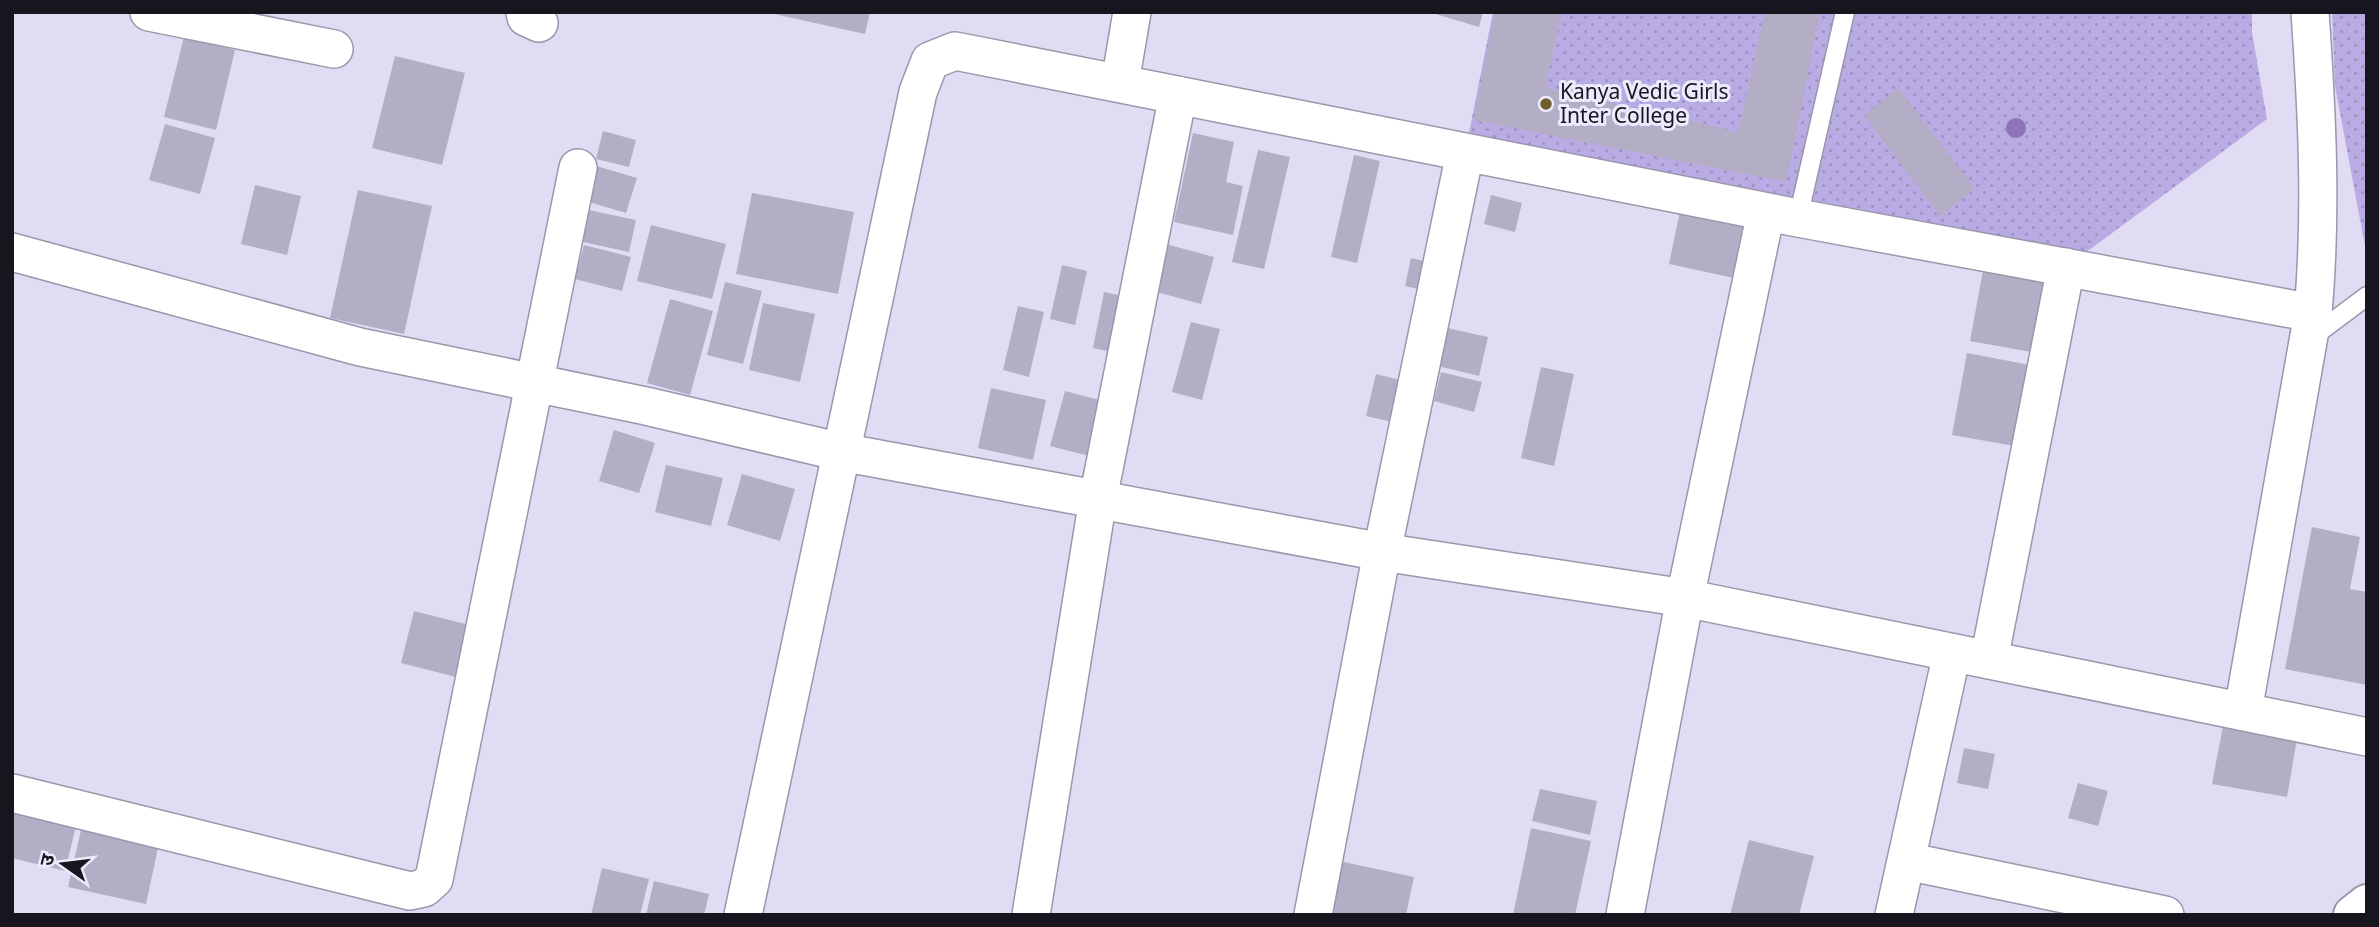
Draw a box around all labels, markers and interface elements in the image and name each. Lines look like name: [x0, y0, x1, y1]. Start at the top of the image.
place label: Kanya Vedic Girls Inter College: [1560, 77, 1728, 129]
marker: Kanya Vedic Girls Inter College: [1538, 96, 1554, 112]
north arrow: [28, 829, 98, 899]
text: उ: [33, 850, 61, 868]

